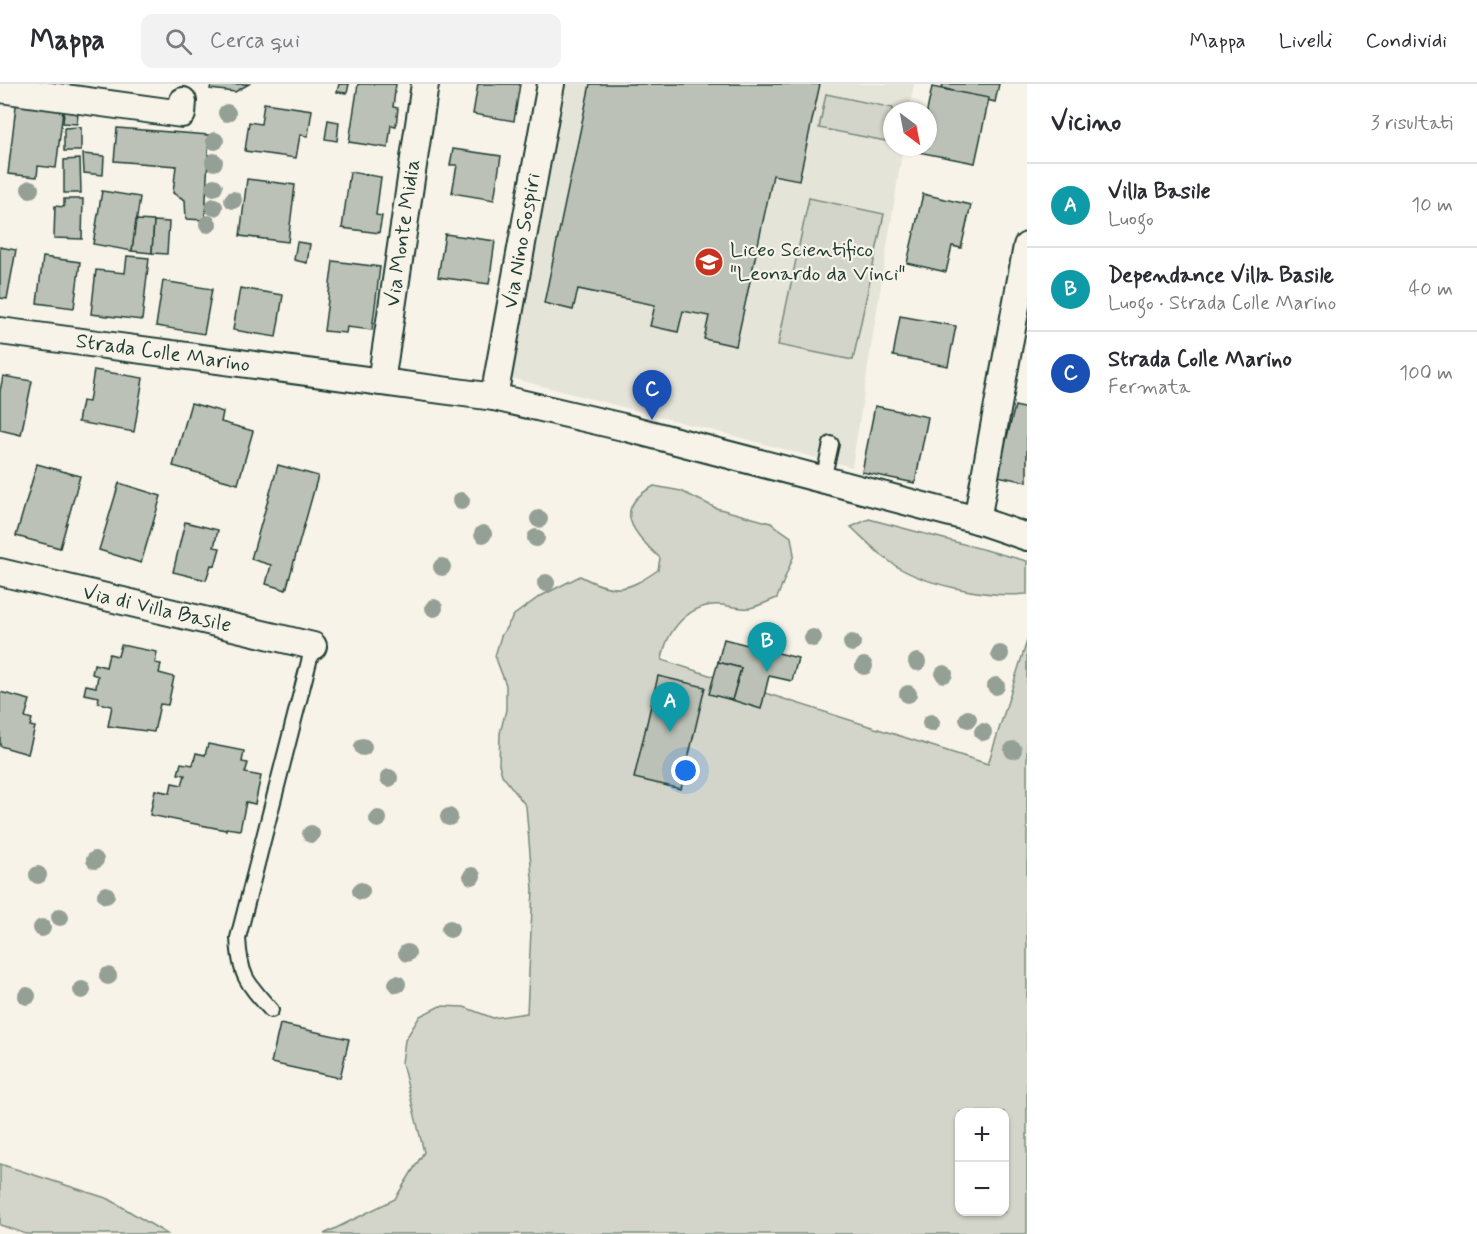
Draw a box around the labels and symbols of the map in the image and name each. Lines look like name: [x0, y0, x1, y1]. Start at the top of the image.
north arrow: [883, 102, 937, 156]
street label: Via Monte Midia: [379, 157, 427, 309]
street label: Via Nino Sospiri: [496, 171, 548, 311]
place label: Liceo Scientifico "Leonardo da Vinci": [730, 236, 905, 288]
school or university icon: Liceo Scientifico "Leonardo da Vinci": [693, 246, 725, 278]
street label: Strada Colle Marino: [74, 327, 252, 379]
pin: C: [632, 370, 672, 420]
street label: Via di Villa Basile: [80, 578, 234, 640]
pin: B: [748, 622, 786, 672]
pin: A: [650, 682, 690, 732]
your location: [671, 756, 700, 785]

